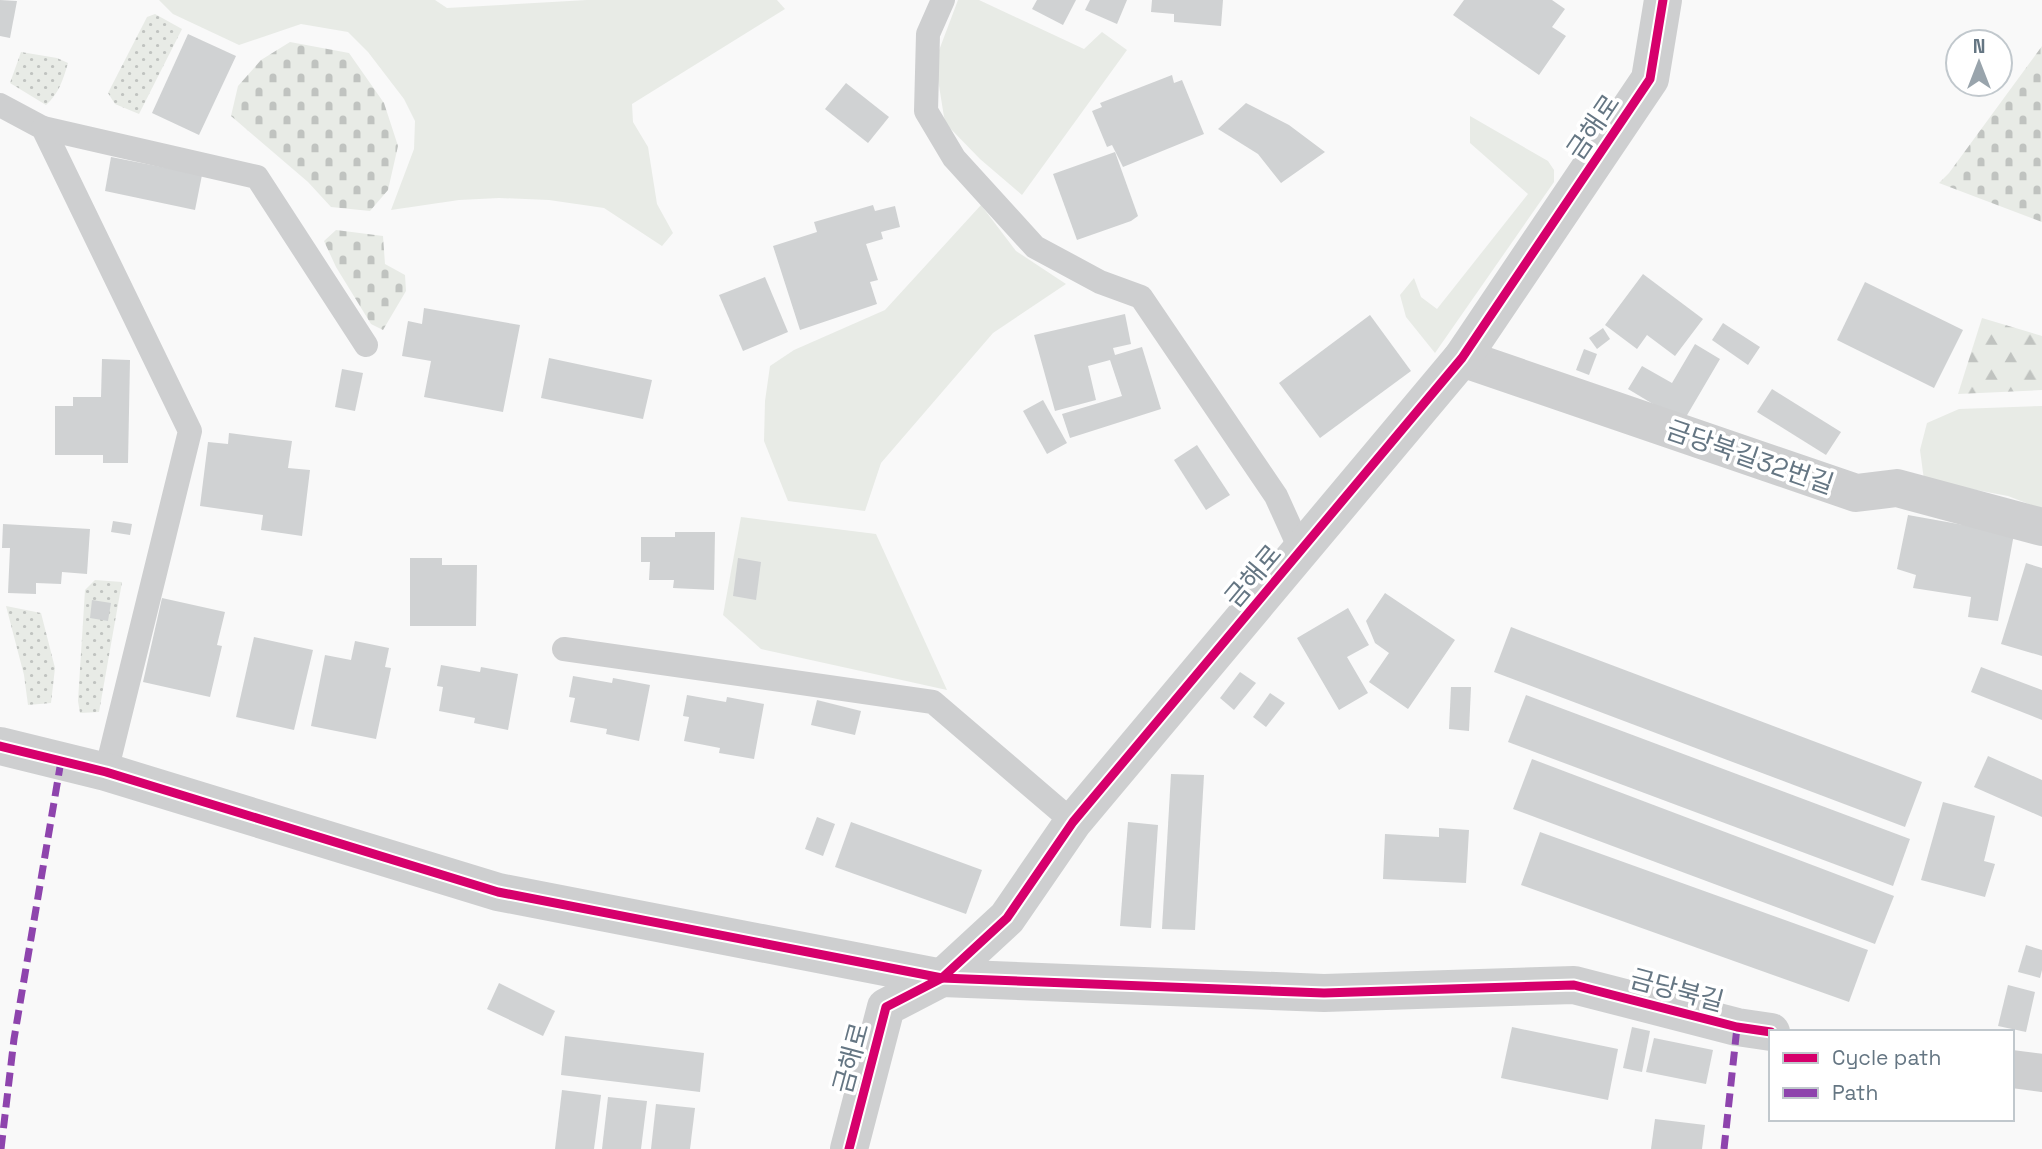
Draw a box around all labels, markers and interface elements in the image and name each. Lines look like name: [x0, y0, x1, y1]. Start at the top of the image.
north arrow: [1944, 28, 2014, 98]
text: N: [1973, 34, 1985, 59]
street label: 금해로: [1559, 88, 1627, 166]
street label: 금당북길32번길: [1662, 412, 1838, 502]
street label: 금해로: [1217, 538, 1289, 614]
street label: 금당북길: [1626, 961, 1728, 1019]
street label: 금해로: [825, 1019, 877, 1097]
legend: [1769, 1030, 2014, 1121]
text: Cycle path: [1832, 1044, 1941, 1071]
text: Path: [1832, 1079, 1878, 1106]

